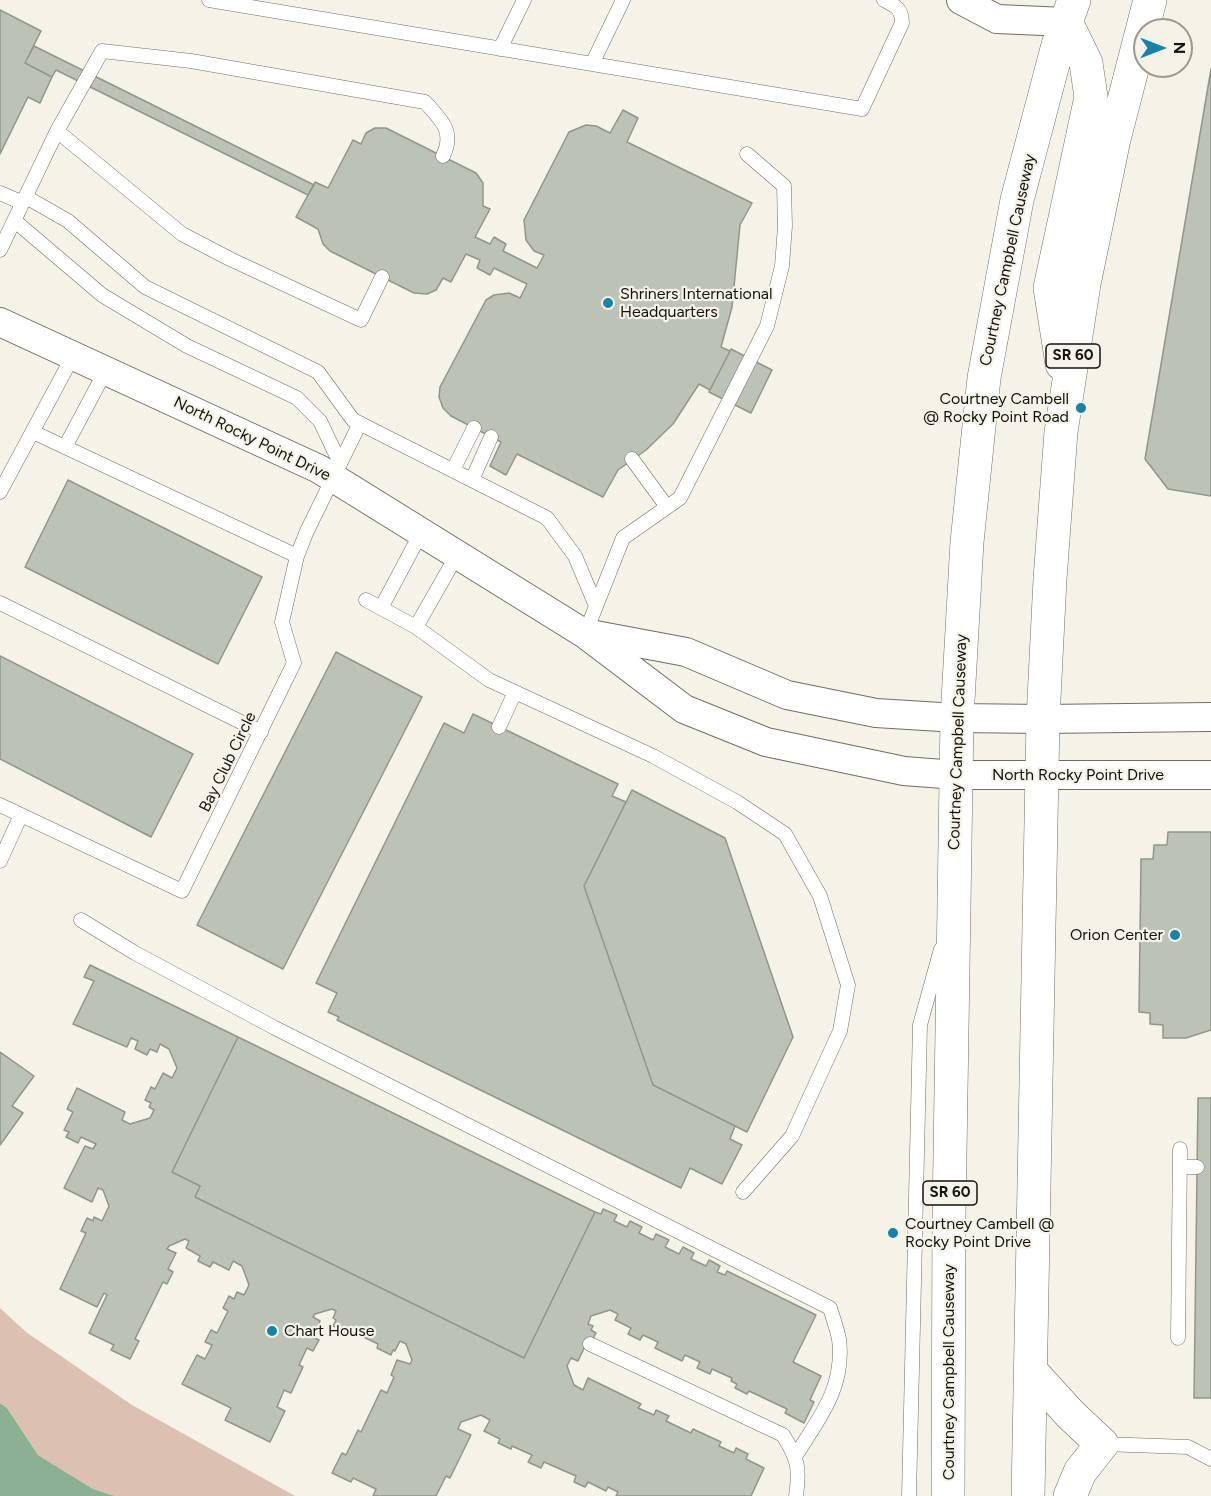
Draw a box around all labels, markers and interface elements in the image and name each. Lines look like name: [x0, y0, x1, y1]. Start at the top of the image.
north arrow: [1133, 18, 1193, 78]
text: N: [1170, 42, 1189, 54]
street label: Courtney Campbell Causeway: [976, 152, 1040, 368]
place label: Shriners International Headquarters: [620, 284, 773, 322]
marker: Shriners International Headquarters: [601, 296, 615, 310]
road number: SR 60: [1046, 344, 1100, 368]
place label: Courtney Cambell @ Rocky Point Road: [923, 389, 1069, 427]
street label: North Rocky Point Drive: [170, 393, 334, 485]
marker: Courtney Cambell @ Rocky Point Road: [1074, 401, 1088, 415]
street label: Courtney Campbell Causeway: [945, 634, 971, 850]
street label: Bay Club Circle: [195, 709, 261, 815]
street label: North Rocky Point Drive: [992, 765, 1164, 785]
place label: Orion Center: [1070, 925, 1163, 945]
marker: Orion Center: [1168, 928, 1182, 942]
road number: SR 60: [923, 1181, 977, 1205]
place label: Courtney Cambell @ Rocky Point Drive: [905, 1214, 1054, 1252]
marker: Courtney Cambell @ Rocky Point Drive: [886, 1226, 900, 1240]
street label: Courtney Campbell Causeway: [939, 1264, 959, 1480]
place label: Chart House: [284, 1321, 374, 1341]
marker: Chart House: [265, 1324, 279, 1338]

